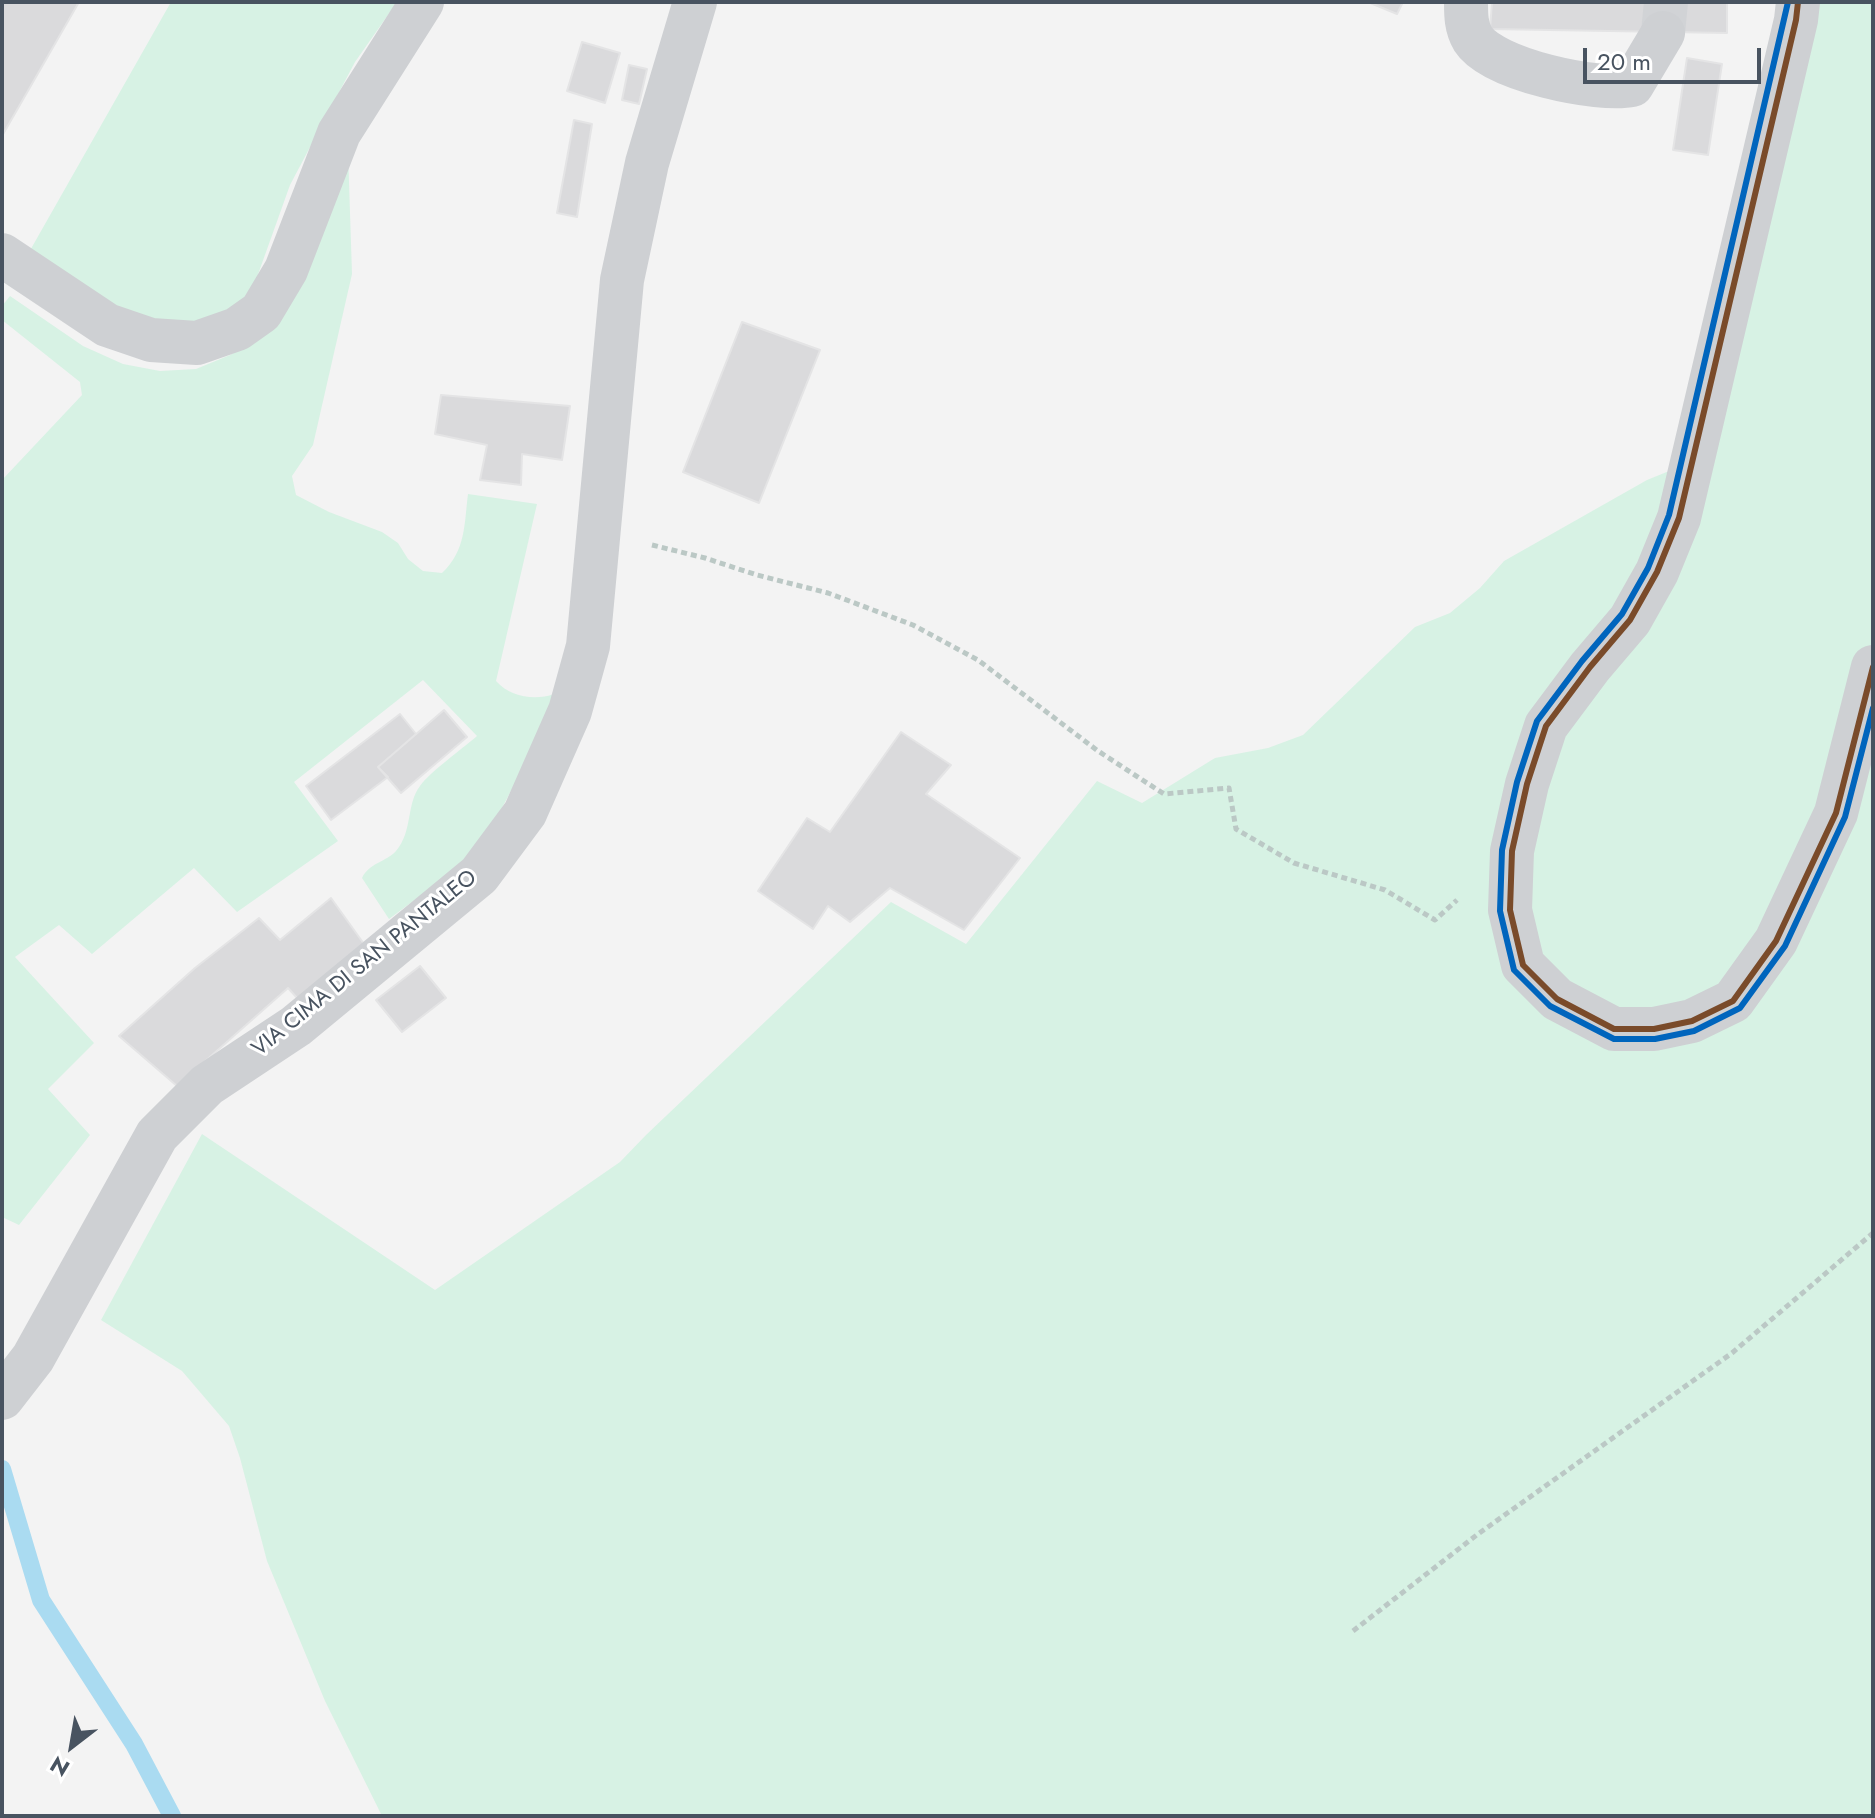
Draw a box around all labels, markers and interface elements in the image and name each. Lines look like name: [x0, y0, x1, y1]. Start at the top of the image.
scale bar: [1587, 32, 1765, 82]
text: 20 m: [1597, 44, 1651, 79]
street label: VIA CIMA DI SAN PANTALEO: [247, 865, 483, 1063]
north arrow: [32, 1706, 112, 1786]
text: N: [44, 1748, 75, 1785]

